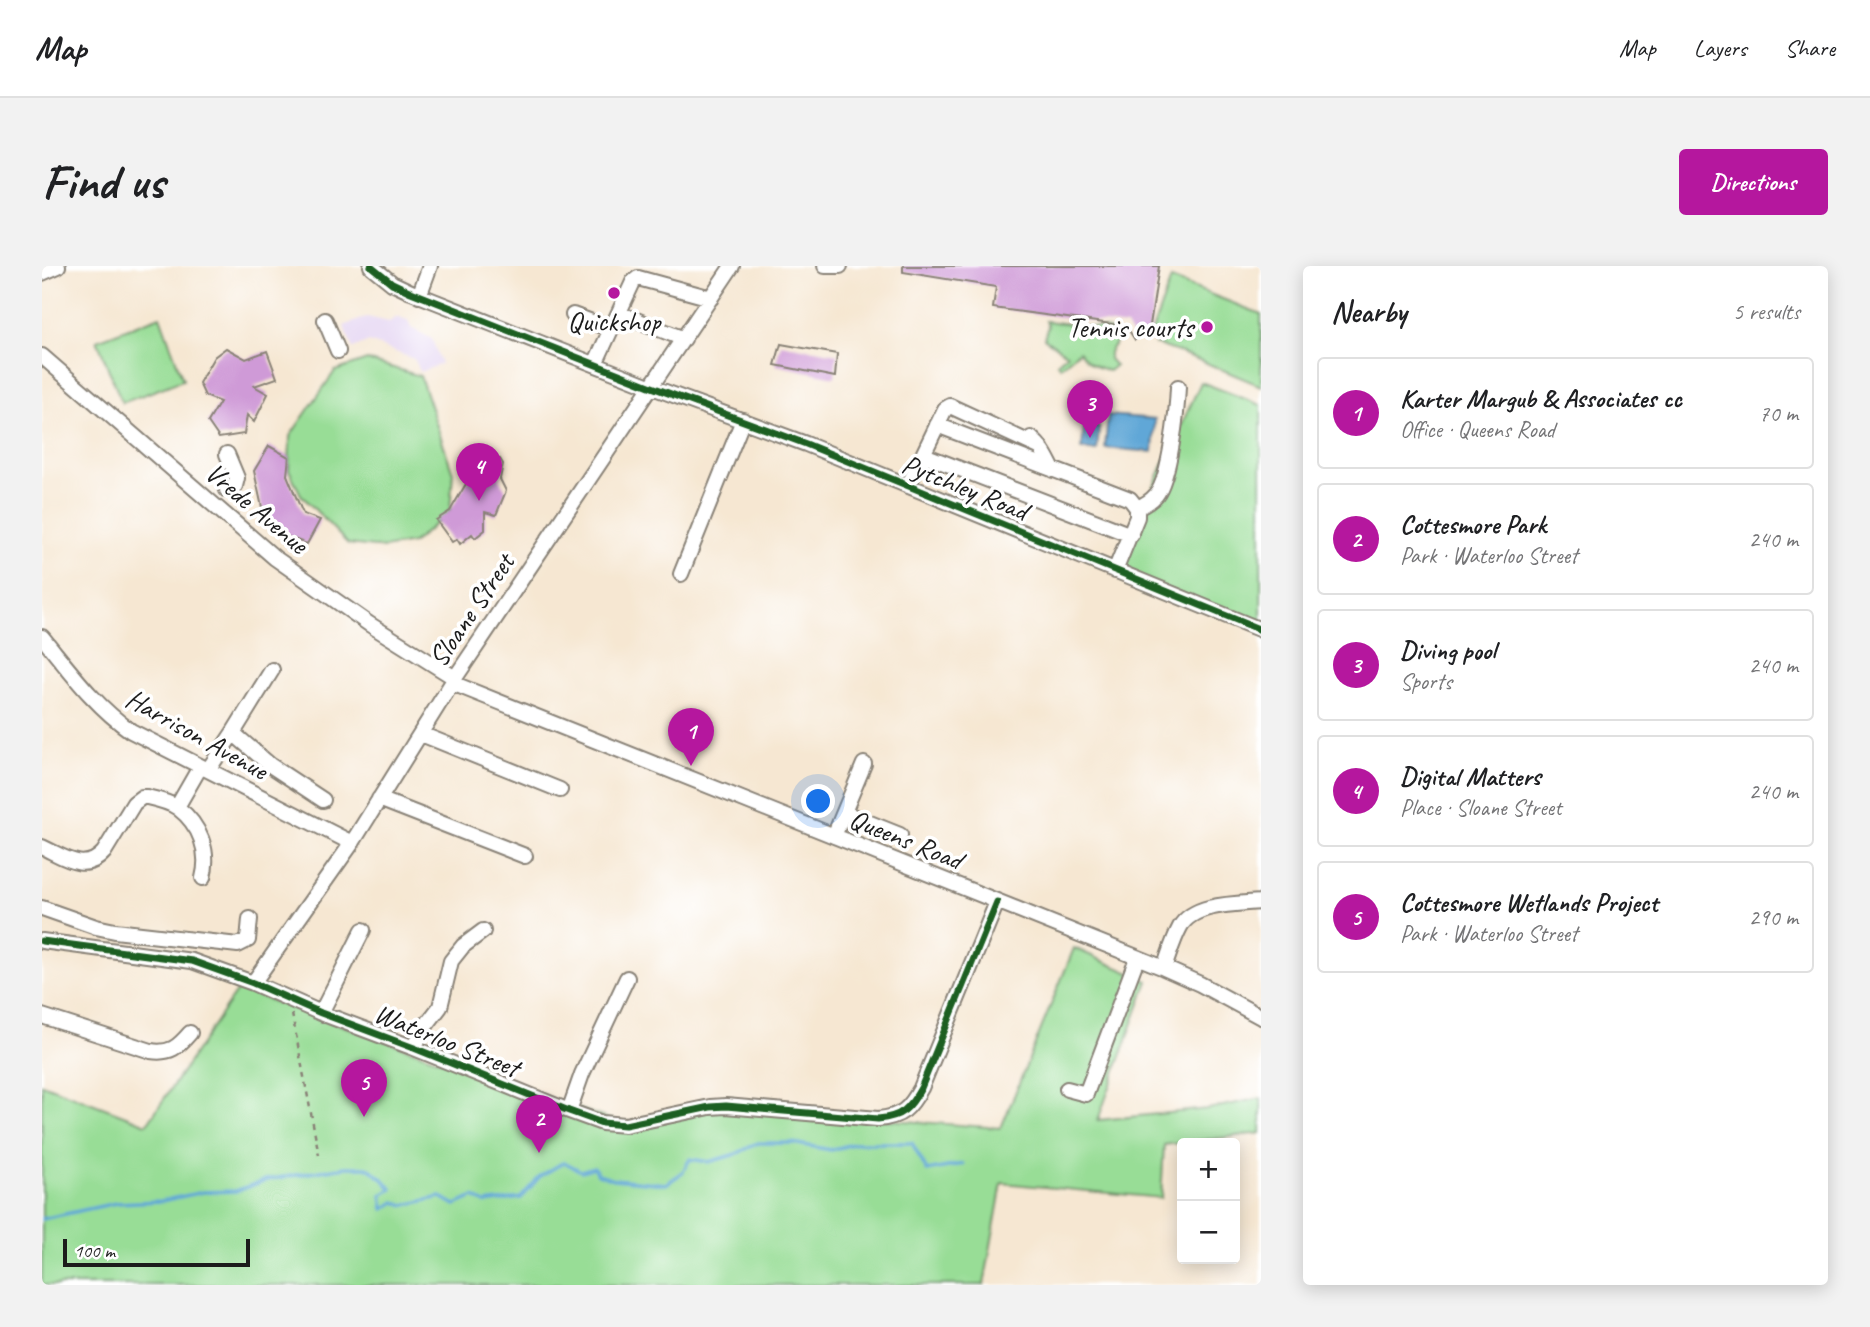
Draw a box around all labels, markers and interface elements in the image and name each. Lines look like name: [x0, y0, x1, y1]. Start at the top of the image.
text: Map: [35, 27, 86, 69]
text: Map: [1619, 33, 1656, 63]
text: Layers: [1694, 33, 1747, 63]
text: Share: [1785, 33, 1835, 63]
button: Directions: [1679, 149, 1828, 215]
text: Find us: [42, 151, 164, 213]
marker: Quickshop: [606, 285, 622, 301]
text: Nearby: [1331, 293, 1407, 331]
text: 5 results: [1733, 297, 1800, 326]
place label: Quickshop: [568, 304, 662, 339]
place label: Tennis courts: [1068, 310, 1195, 345]
marker: Tennis courts: [1199, 319, 1215, 335]
pin: 3: [1067, 380, 1113, 438]
text: Karter Margub & Associates cc: [1400, 382, 1682, 415]
text: 1: [1351, 399, 1361, 428]
text: 70 m: [1759, 399, 1798, 428]
text: Office · Queens Road: [1400, 415, 1555, 444]
pin: 4: [456, 443, 502, 501]
street label: Pytchley Road: [897, 446, 1037, 530]
street label: Vrede Avenue: [198, 455, 317, 562]
text: Cottesmore Park: [1400, 508, 1546, 541]
text: 2: [1351, 525, 1361, 554]
text: 240 m: [1749, 525, 1798, 554]
text: Park · Waterloo Street: [1400, 541, 1578, 570]
street label: Sloane Street: [420, 545, 523, 673]
text: Diving pool: [1400, 634, 1496, 667]
text: 3: [1351, 651, 1361, 680]
text: 240 m: [1749, 651, 1798, 680]
text: Sports: [1400, 667, 1452, 696]
street label: Harrison Avenue: [120, 681, 276, 788]
pin: 1: [668, 708, 714, 766]
text: Digital Matters: [1400, 760, 1541, 793]
text: 4: [1351, 777, 1361, 806]
text: 240 m: [1749, 777, 1798, 806]
your location: [801, 784, 835, 818]
text: Place · Sloane Street: [1400, 793, 1562, 822]
street label: Queens Road: [845, 801, 971, 879]
text: Cottesmore Wetlands Project: [1400, 886, 1658, 919]
text: 5: [1351, 903, 1361, 932]
text: 290 m: [1749, 903, 1798, 932]
text: Park · Waterloo Street: [1400, 919, 1578, 948]
street label: Waterloo Street: [369, 995, 528, 1086]
pin: 5: [341, 1059, 387, 1117]
pin: 2: [516, 1095, 562, 1153]
map controls: [1177, 1138, 1240, 1264]
button: +: [1177, 1138, 1240, 1201]
button: −: [1177, 1201, 1240, 1264]
scale bar: [63, 1236, 250, 1268]
text: 100 m: [74, 1239, 115, 1263]

